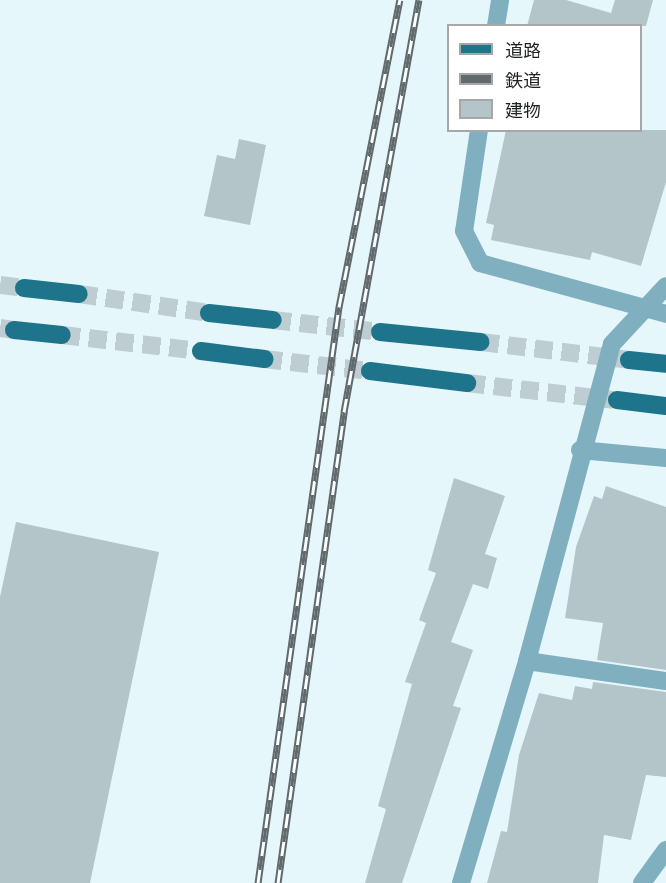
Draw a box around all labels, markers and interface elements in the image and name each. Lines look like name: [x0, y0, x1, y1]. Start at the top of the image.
legend: [447, 24, 642, 132]
text: 道路: [505, 36, 541, 62]
text: 鉄道: [505, 66, 541, 92]
text: 建物: [505, 96, 541, 122]

